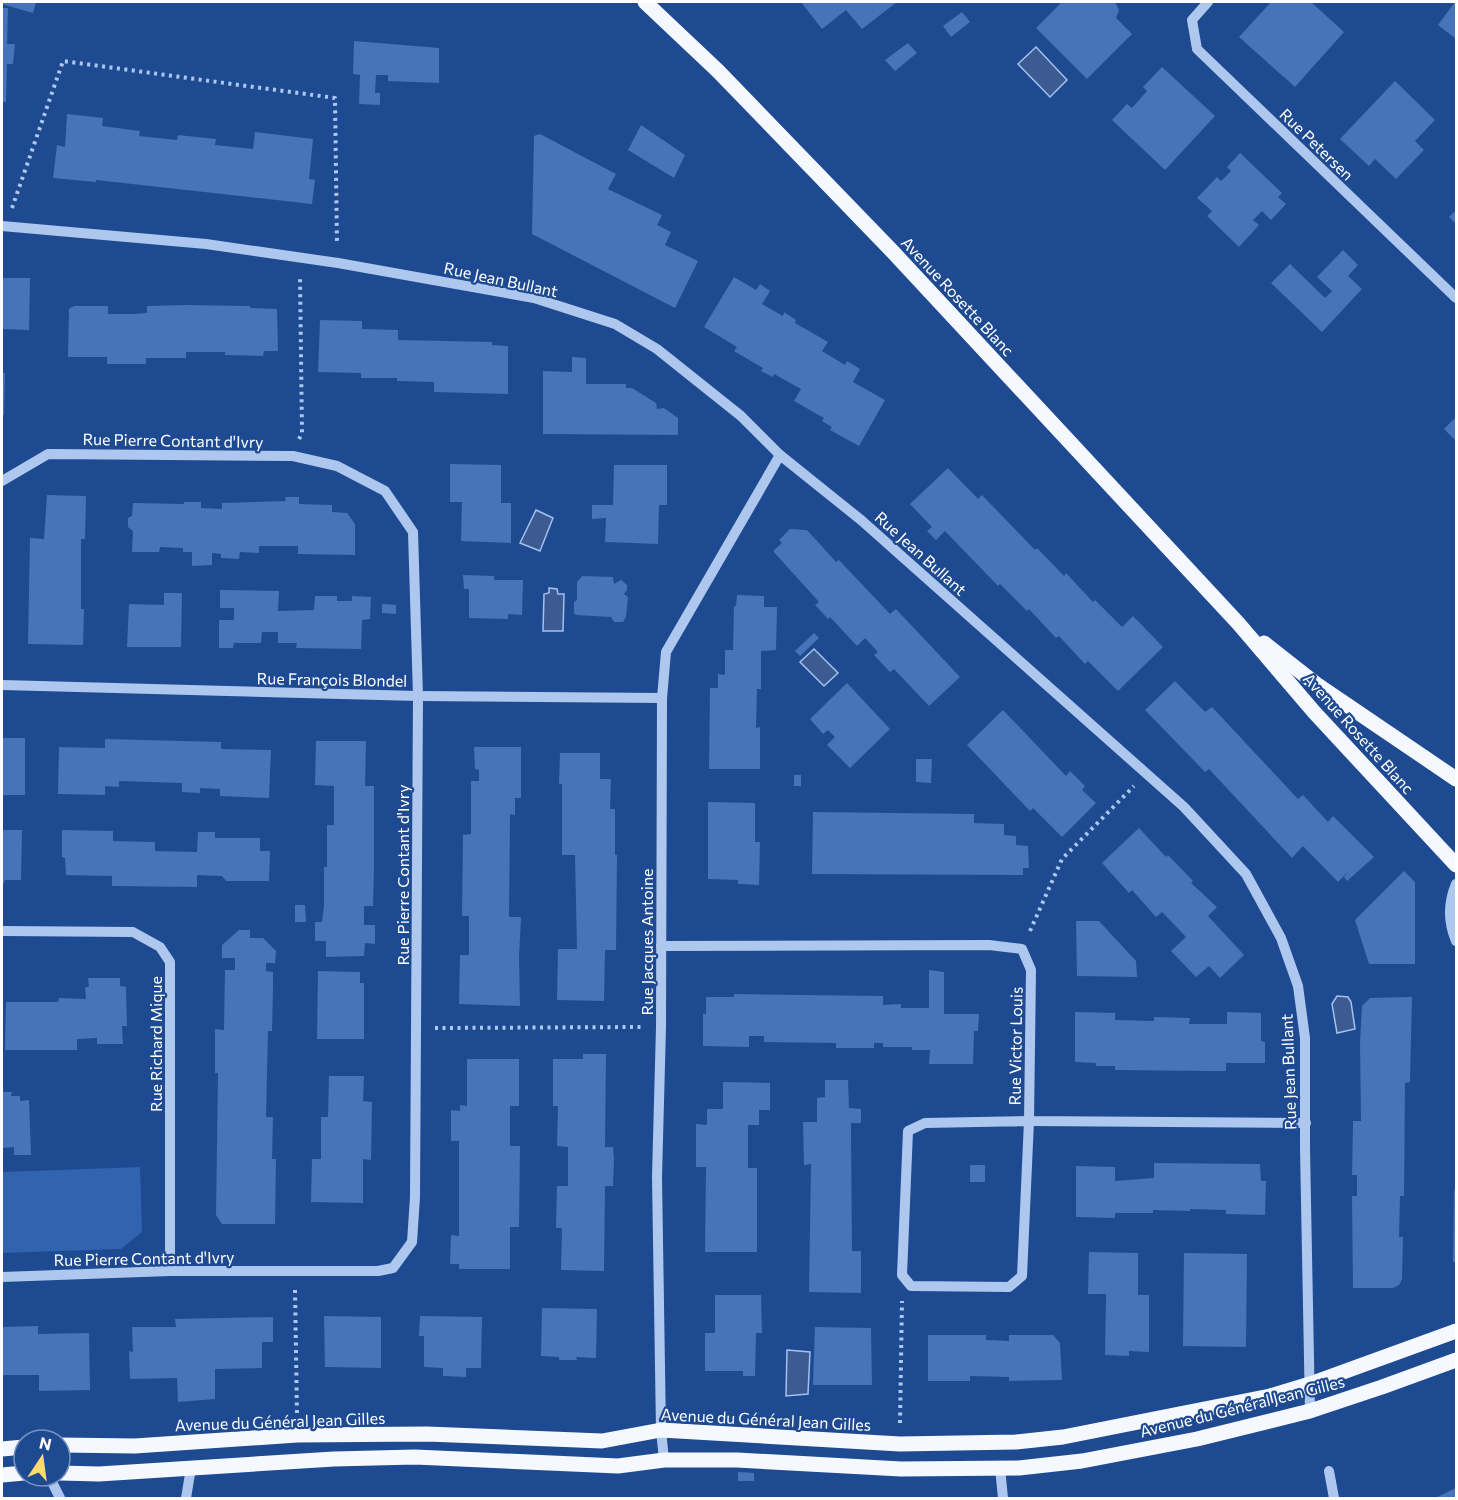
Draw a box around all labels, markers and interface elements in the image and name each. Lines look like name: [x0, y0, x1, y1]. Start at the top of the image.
street label: Rue Petersen: [1276, 104, 1358, 184]
street label: Avenue Rosette Blanc: [898, 232, 1018, 360]
street label: Rue Jean Bullant: [442, 258, 560, 300]
street label: Rue Pierre Contant d'Ivry: [82, 429, 264, 451]
street label: Rue Jean Bullant: [871, 507, 971, 599]
street label: Rue François Blondel: [257, 668, 407, 690]
street label: Avenue Rosette Blanc: [1300, 669, 1418, 797]
street label: Rue Pierre Contant d'Ivry: [393, 785, 412, 965]
street label: Rue Jacques Antoine: [637, 868, 656, 1016]
street label: Rue Richard Mique: [146, 976, 165, 1112]
street label: Rue Victor Louis: [1004, 987, 1026, 1105]
street label: Rue Jean Bullant: [1276, 1013, 1300, 1130]
street label: Rue Pierre Contant d'Ivry: [53, 1247, 235, 1269]
street label: Avenue du Général Jean Gilles: [1138, 1371, 1346, 1441]
street label: Avenue du Général Jean Gilles: [660, 1404, 872, 1434]
street label: Avenue du Général Jean Gilles: [174, 1408, 386, 1434]
north arrow: [12, 1428, 72, 1488]
text: N: [38, 1432, 53, 1454]

